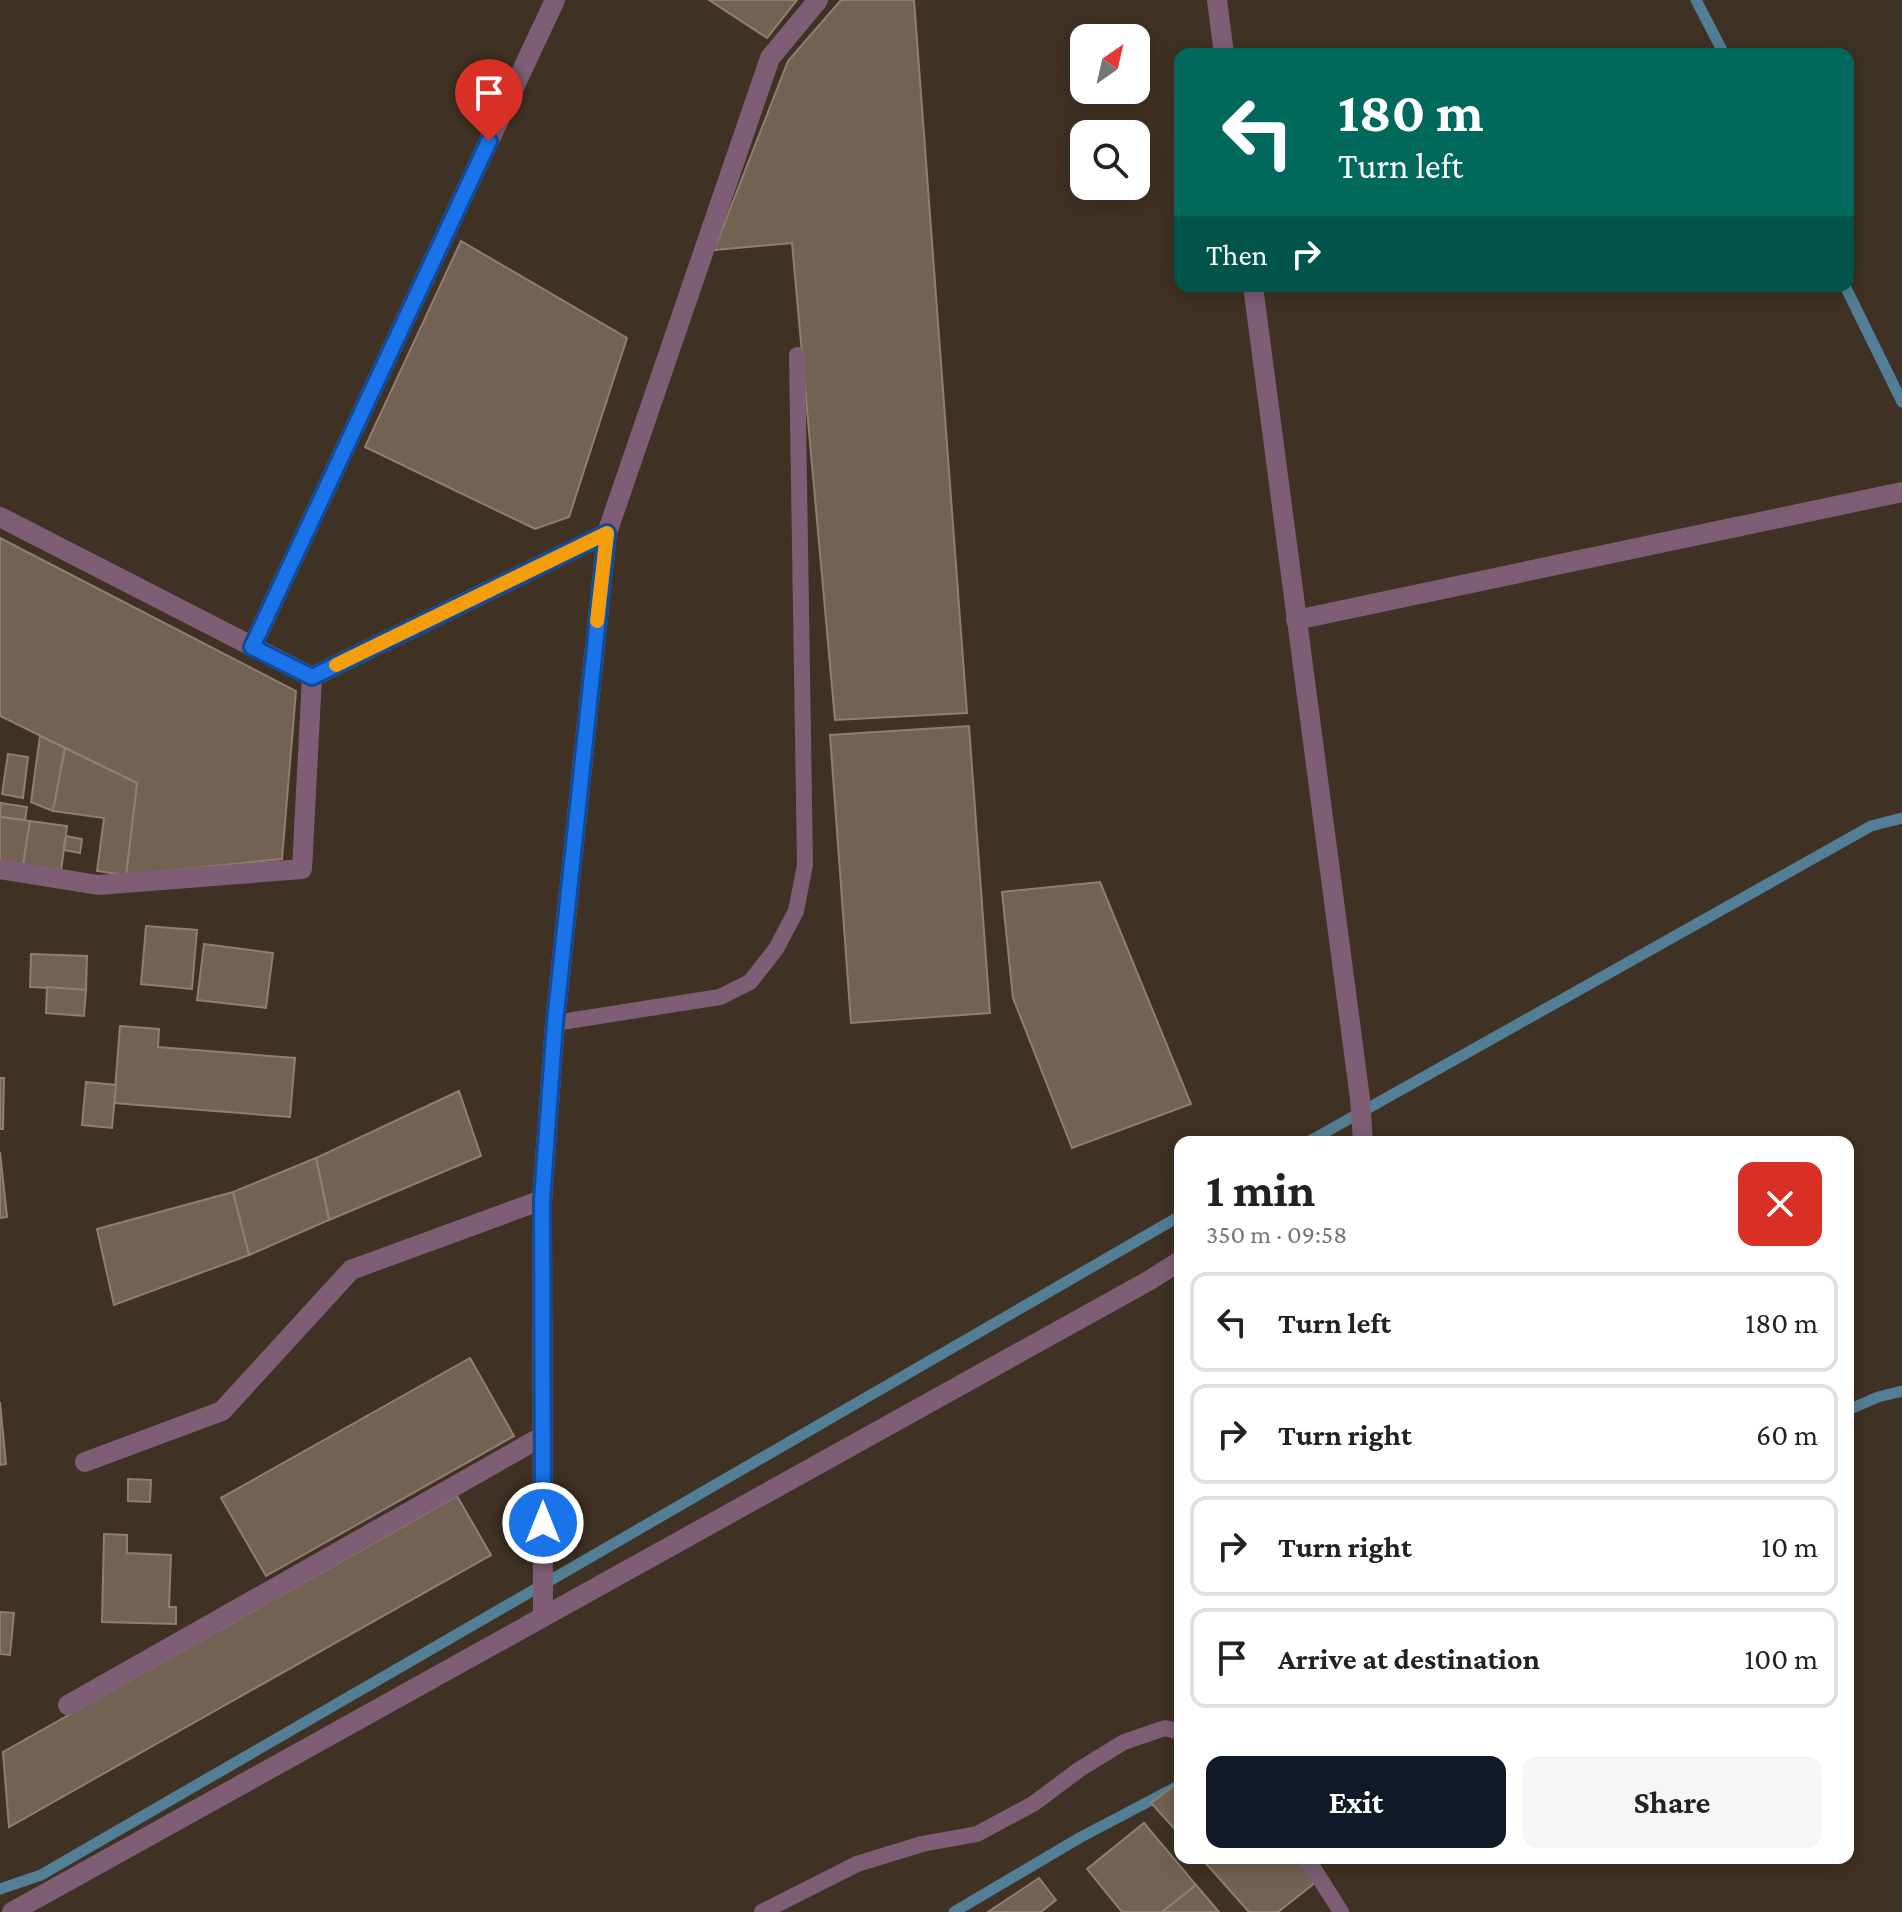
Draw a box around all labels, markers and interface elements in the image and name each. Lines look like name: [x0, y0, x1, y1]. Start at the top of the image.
north arrow: [1070, 24, 1150, 104]
map controls: [1070, 24, 1150, 200]
pin: [455, 59, 523, 141]
icon: arrive: [467, 71, 511, 115]
icon: left: [1206, 80, 1310, 184]
text: 180 m: [1338, 81, 1484, 143]
button: search: [1070, 120, 1150, 200]
text: Turn left: [1338, 146, 1463, 186]
icon: right: [1284, 232, 1328, 276]
text: Then: [1206, 238, 1268, 271]
button: close: [1738, 1162, 1822, 1246]
text: 1 min: [1206, 1163, 1315, 1216]
text: 350 m · 09:58: [1206, 1220, 1347, 1249]
icon: left: [1210, 1300, 1254, 1344]
text: Turn left: [1278, 1306, 1391, 1339]
text: 180 m: [1745, 1306, 1818, 1339]
icon: right: [1210, 1412, 1254, 1456]
text: Turn right: [1278, 1418, 1412, 1451]
text: 60 m: [1756, 1418, 1818, 1451]
position arrow: [501, 1481, 585, 1565]
icon: right: [1210, 1524, 1254, 1568]
text: Turn right: [1278, 1530, 1412, 1563]
text: 10 m: [1761, 1530, 1818, 1563]
icon: arrive: [1210, 1636, 1254, 1680]
text: Arrive at destination: [1278, 1642, 1540, 1675]
text: 100 m: [1744, 1642, 1818, 1675]
button: Exit: [1206, 1756, 1506, 1848]
button: Share: [1522, 1756, 1822, 1848]

